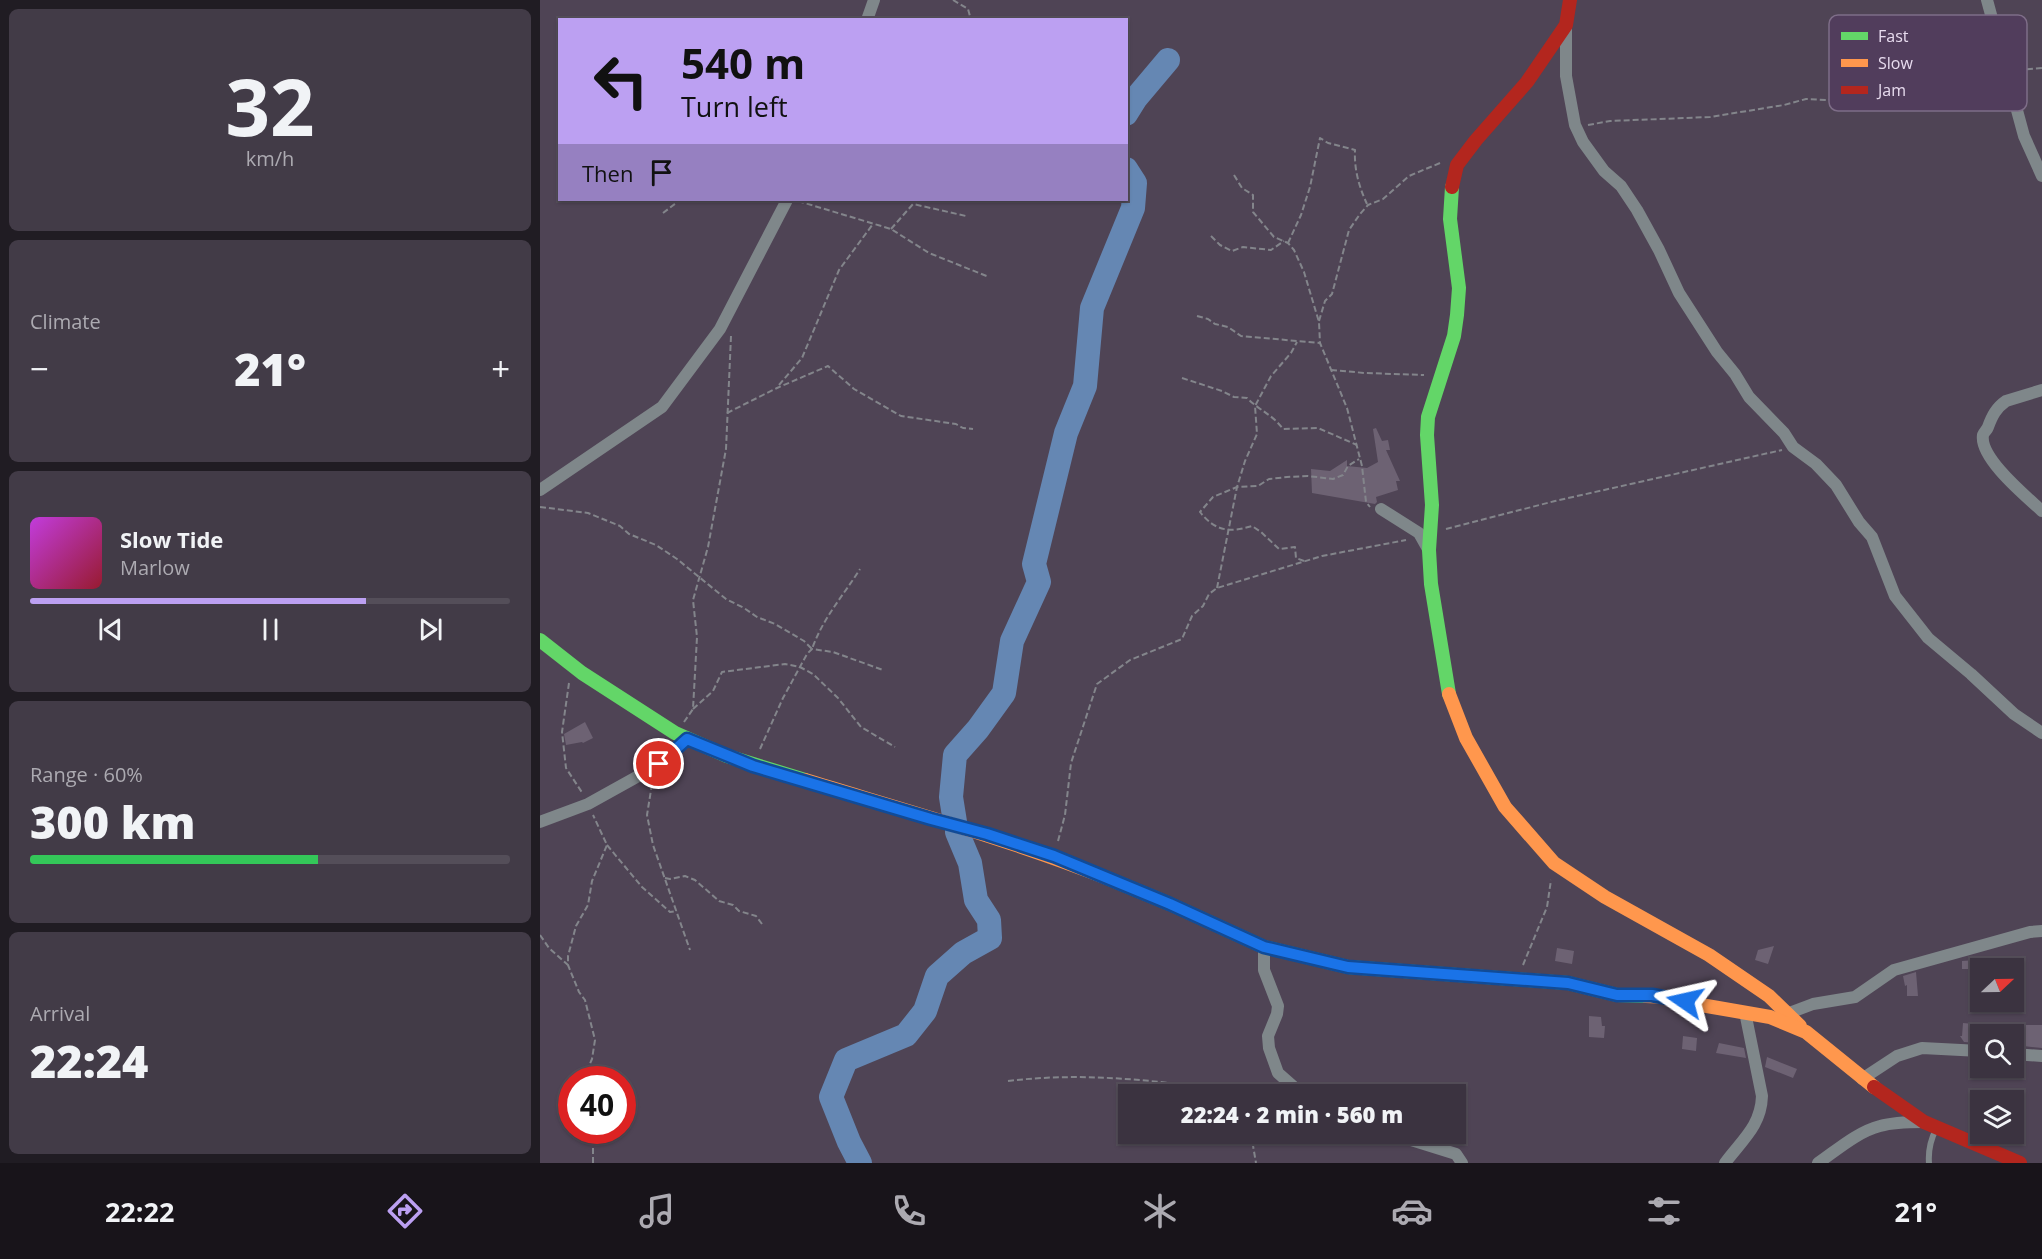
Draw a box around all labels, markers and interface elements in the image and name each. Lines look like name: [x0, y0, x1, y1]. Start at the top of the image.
legend: [1829, 15, 2027, 111]
text: Fast: [1878, 25, 1909, 47]
text: 540 m: [681, 34, 805, 91]
icon: left: [582, 42, 660, 120]
text: Slow: [1878, 52, 1913, 74]
text: 32: [225, 53, 315, 159]
text: Jam: [1876, 79, 1906, 101]
text: Turn left: [681, 88, 788, 125]
text: km/h: [246, 145, 294, 172]
icon: arrive: [645, 156, 678, 189]
text: Then: [582, 158, 633, 188]
text: Climate: [30, 308, 101, 335]
text: 21°: [234, 338, 306, 399]
text: −: [30, 346, 49, 391]
text: +: [491, 346, 510, 391]
text: Slow Tide: [120, 524, 223, 554]
text: Marlow: [120, 554, 190, 581]
icon: previous: [94, 613, 127, 646]
icon: pause: [254, 613, 287, 646]
icon: next: [414, 613, 447, 646]
pin: [633, 738, 684, 789]
icon: arrive: [642, 747, 675, 780]
text: Range · 60%: [30, 761, 143, 788]
text: 300 km: [30, 791, 195, 852]
north arrow: [1970, 958, 2024, 1012]
map controls: [1970, 958, 2024, 1144]
position arrow: [1653, 969, 1717, 1033]
text: Arrival: [30, 1000, 90, 1027]
button: search: [1970, 1024, 2024, 1078]
text: 22:24: [30, 1030, 148, 1091]
speed limit sign: 40: [558, 1066, 636, 1144]
button: layers: [1970, 1090, 2024, 1144]
text: 22:24 · 2 min · 560 m: [1181, 1099, 1403, 1129]
icon: directions: [384, 1190, 426, 1232]
icon: music: [636, 1190, 678, 1232]
icon: phone: [888, 1190, 930, 1232]
icon: climate: [1139, 1190, 1181, 1232]
icon: car: [1391, 1190, 1433, 1232]
icon: filters: [1643, 1190, 1685, 1232]
text: 22:22: [105, 1193, 174, 1230]
text: 21°: [1895, 1193, 1937, 1230]

